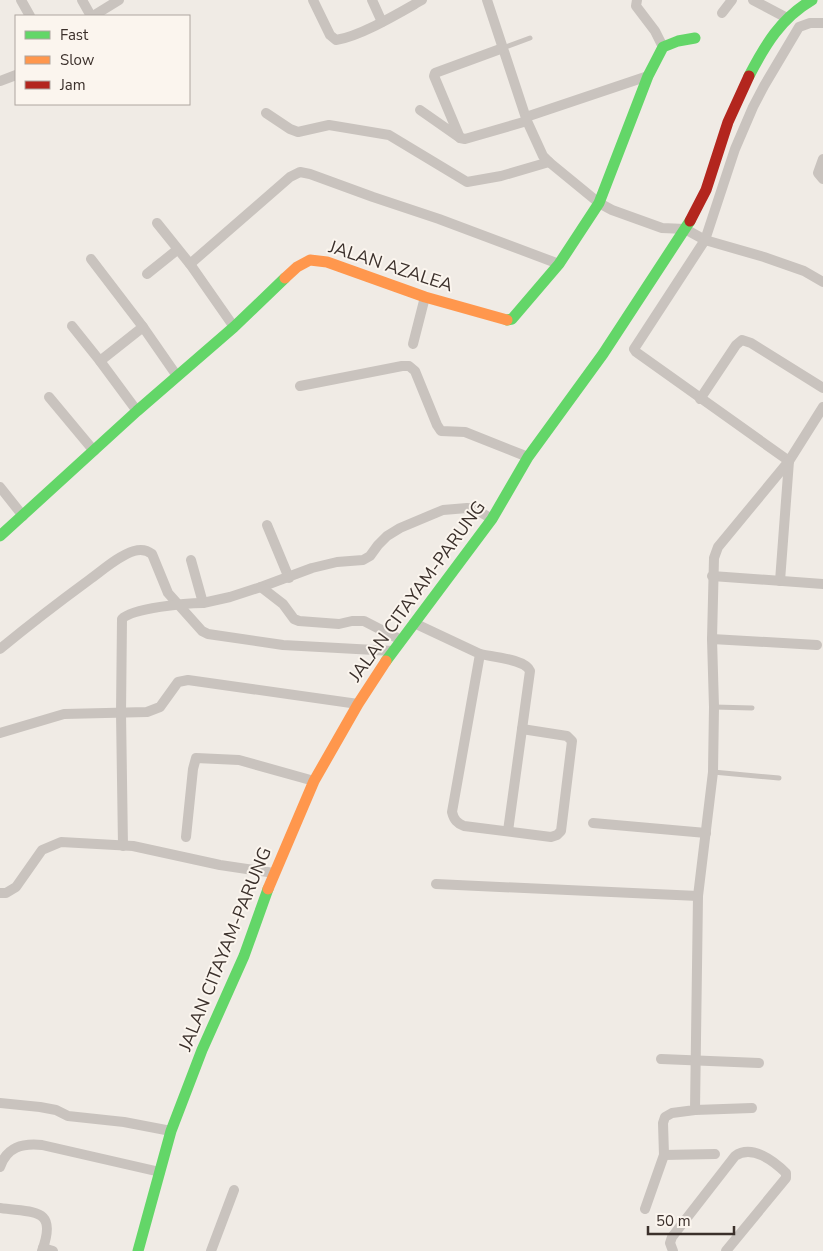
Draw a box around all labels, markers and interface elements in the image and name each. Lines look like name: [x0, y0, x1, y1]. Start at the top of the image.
legend: [15, 15, 190, 105]
text: Fast: [60, 25, 89, 45]
text: Slow: [60, 50, 95, 70]
text: Jam: [59, 75, 86, 95]
street label: JALAN AZALEA: [325, 234, 456, 297]
street label: JALAN CITAYAM-PARUNG: [343, 496, 491, 687]
street label: JALAN CITAYAM-PARUNG: [173, 843, 277, 1055]
scale bar: [648, 1204, 734, 1236]
text: 50 m: [656, 1211, 691, 1231]

